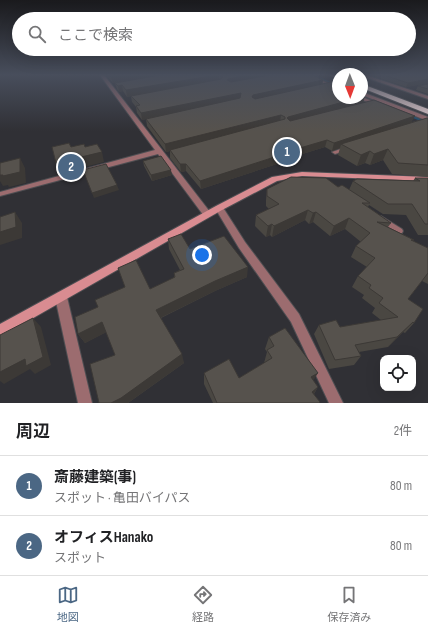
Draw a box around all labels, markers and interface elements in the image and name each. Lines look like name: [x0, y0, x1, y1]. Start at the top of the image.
search box: [12, 12, 416, 56]
icon: search: [26, 23, 48, 45]
text: ここで検索: [58, 26, 133, 45]
north arrow: [332, 68, 368, 104]
pin: 1: [274, 137, 300, 167]
pin: 2: [58, 152, 84, 182]
your location: [192, 245, 212, 265]
map controls: [380, 355, 416, 391]
button: locate: [380, 355, 416, 391]
text: 周辺: [16, 422, 50, 442]
text: 2件: [394, 423, 412, 439]
text: 斎藤建築(事): [54, 468, 136, 487]
text: 1: [26, 478, 32, 494]
text: 80 m: [390, 478, 412, 494]
text: スポット · 亀田バイパス: [54, 490, 190, 506]
text: オフィスHanako: [54, 528, 153, 547]
text: 2: [26, 538, 32, 554]
text: 80 m: [390, 538, 412, 554]
text: スポット: [54, 550, 106, 566]
tab: 地図: [57, 584, 79, 624]
tab: 経路: [192, 584, 214, 624]
tab: 保存済み: [327, 584, 371, 624]

